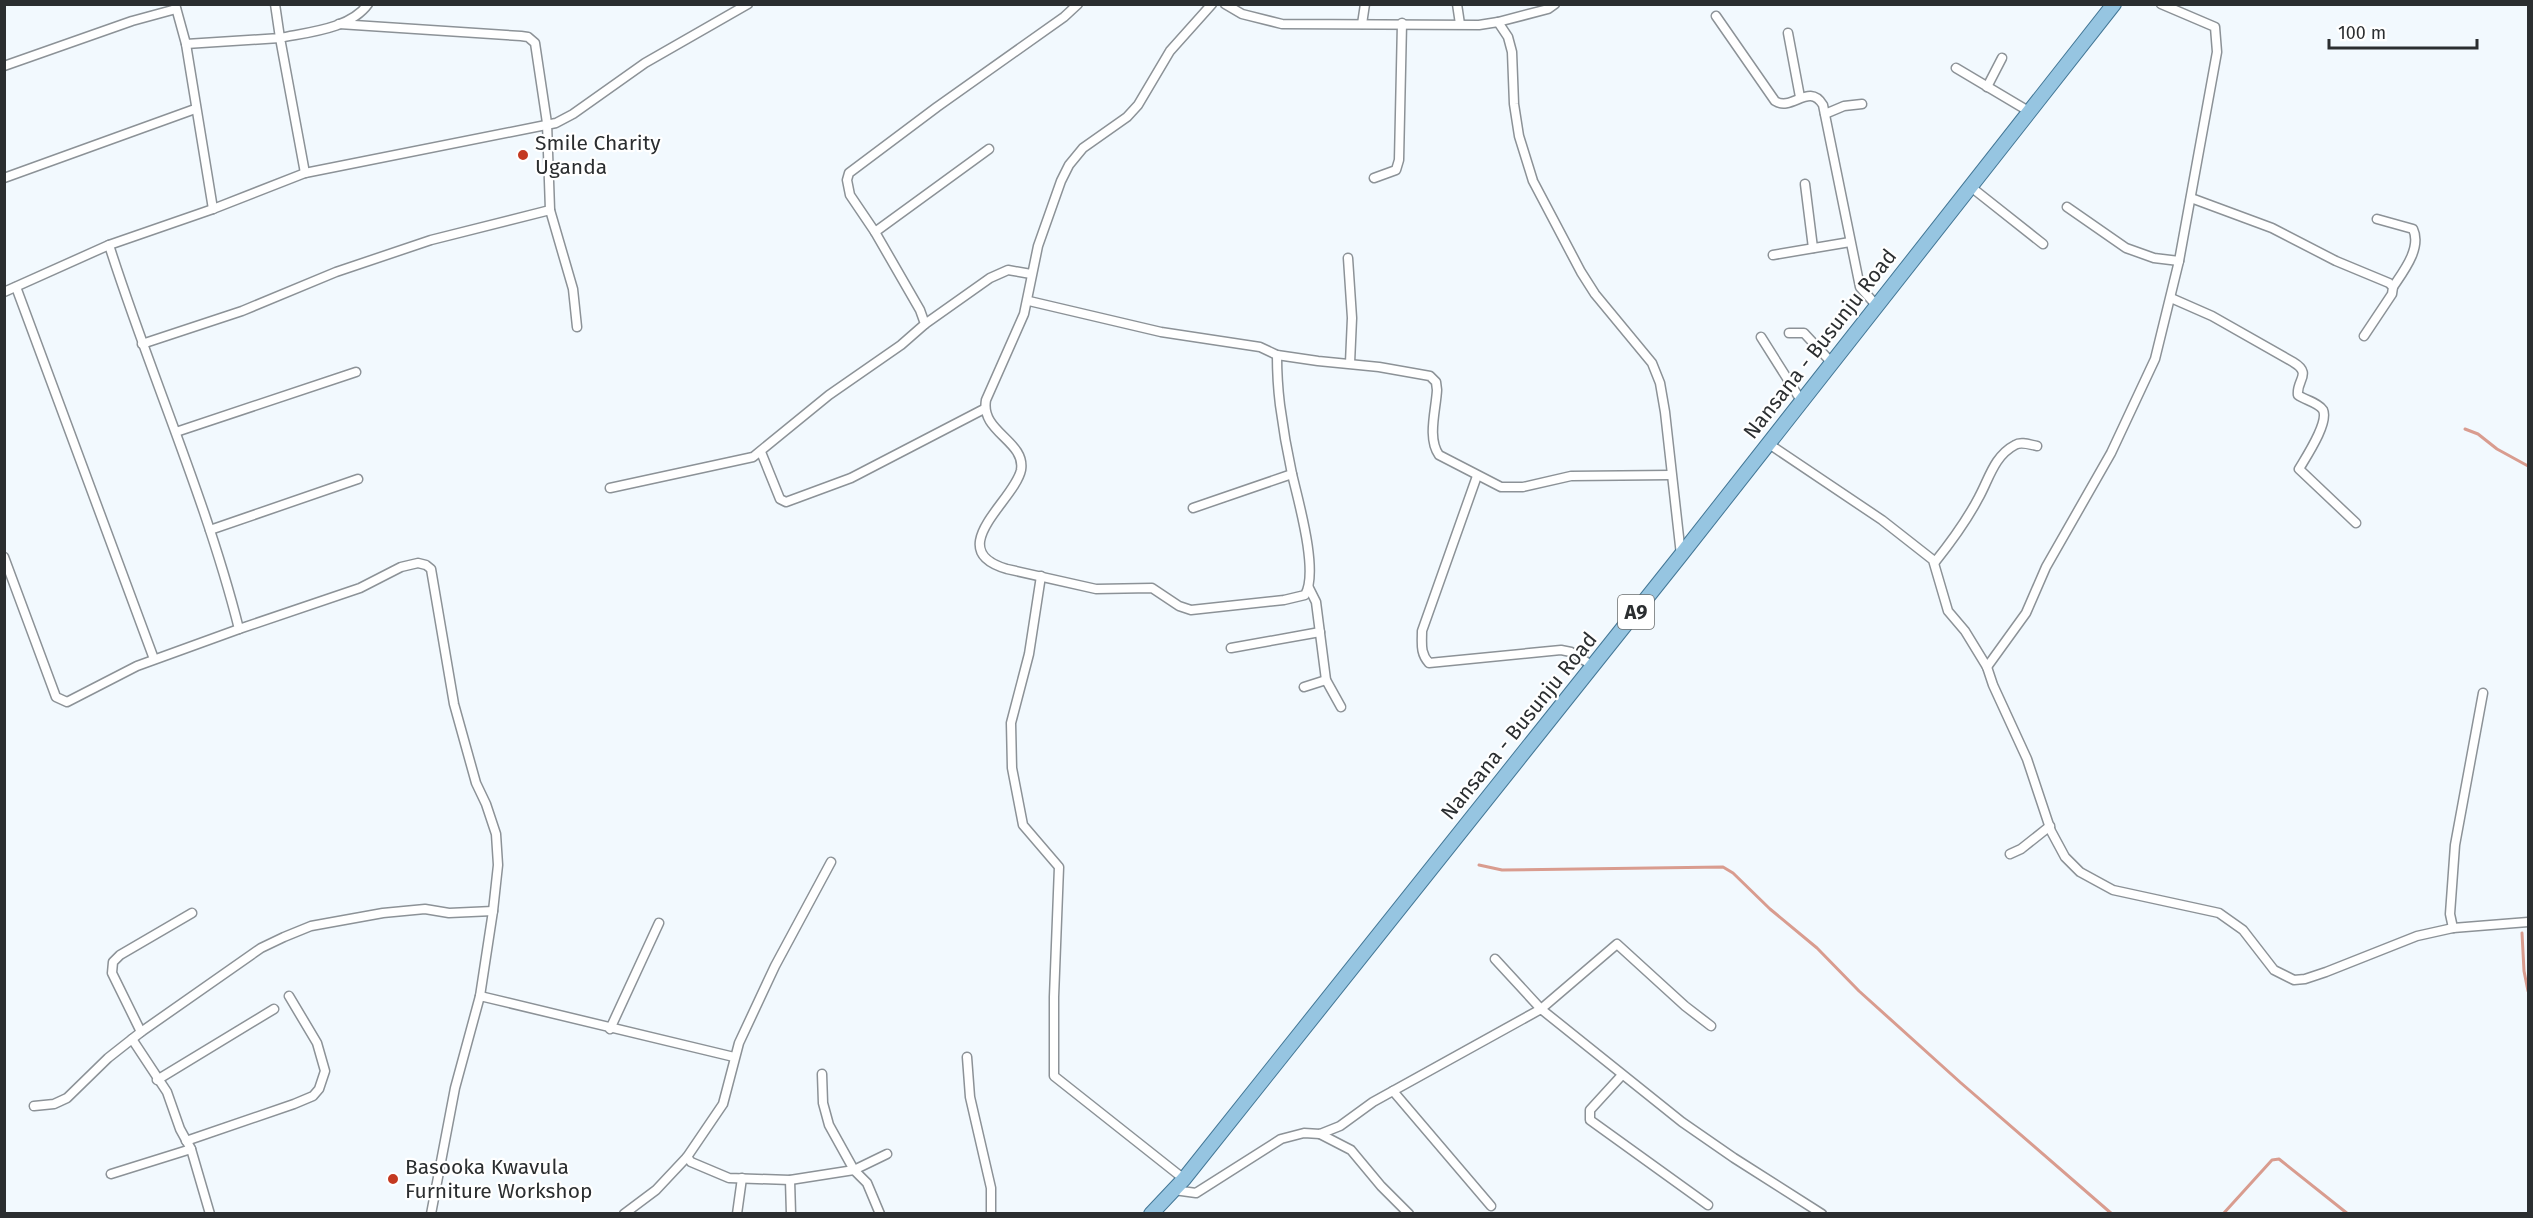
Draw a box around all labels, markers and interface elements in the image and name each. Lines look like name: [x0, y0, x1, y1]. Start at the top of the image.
scale bar: [2329, 12, 2478, 50]
text: 100 m: [2338, 22, 2386, 44]
place label: Smile Charity Uganda: [535, 130, 661, 180]
marker: Smile Charity Uganda: [516, 148, 530, 162]
street label: Nansana - Busunju Road: [1738, 244, 1902, 444]
road number: A9: [1618, 595, 1654, 629]
street label: Nansana - Busunju Road: [1435, 627, 1603, 825]
place label: Basooka Kwavula Furniture Workshop: [405, 1154, 592, 1204]
marker: Basooka Kwavula Furniture Workshop: [386, 1172, 400, 1186]

